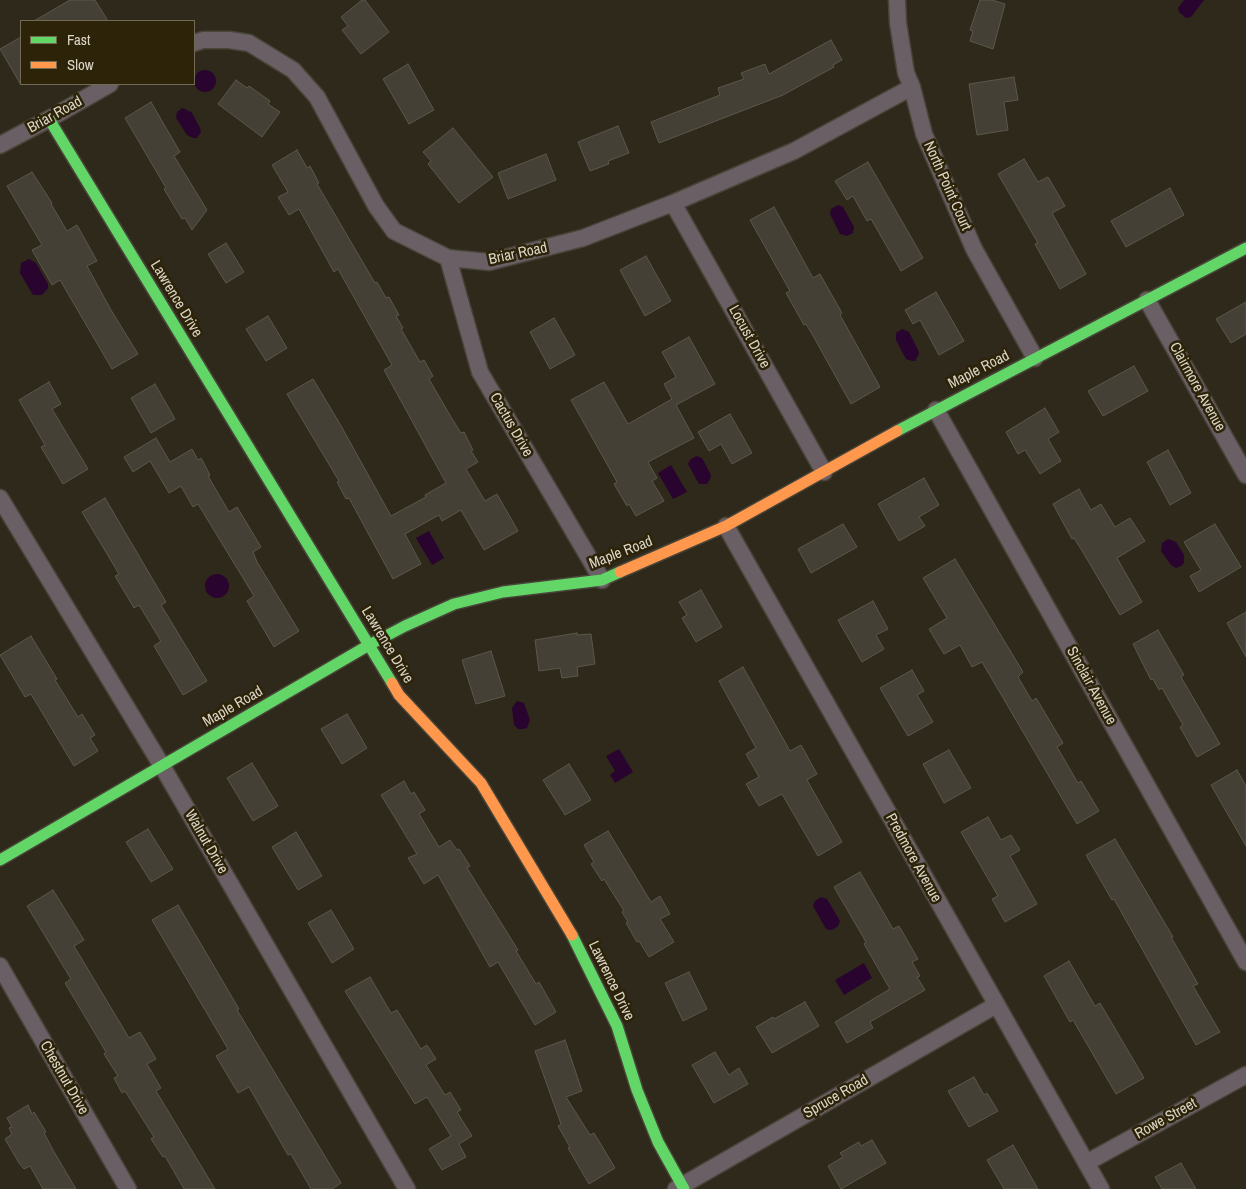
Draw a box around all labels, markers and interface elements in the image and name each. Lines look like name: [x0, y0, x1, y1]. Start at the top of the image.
legend: [20, 20, 195, 85]
text: Fast: [67, 29, 90, 50]
text: Slow: [67, 54, 94, 75]
street label: Briar Road: [25, 93, 85, 137]
street label: North Point Court: [919, 139, 975, 233]
street label: Briar Road: [487, 239, 549, 269]
street label: Lawrence Drive: [146, 257, 206, 341]
street label: Locust Drive: [724, 302, 774, 372]
street label: Clairmore Avenue: [1165, 339, 1229, 435]
street label: Maple Road: [945, 347, 1013, 393]
street label: Cactus Drive: [485, 390, 537, 460]
street label: Maple Road: [587, 533, 655, 573]
street label: Lawrence Drive: [357, 603, 417, 687]
street label: Sinclair Avenue: [1062, 644, 1120, 728]
street label: Maple Road: [200, 683, 266, 731]
street label: Walnut Drive: [181, 807, 231, 877]
street label: Predmore Avenue: [881, 810, 945, 906]
street label: Lawrence Drive: [584, 938, 638, 1024]
street label: Chestnut Drive: [36, 1038, 92, 1118]
street label: Spruce Road: [800, 1071, 872, 1123]
street label: Rowe Street: [1132, 1095, 1200, 1143]

